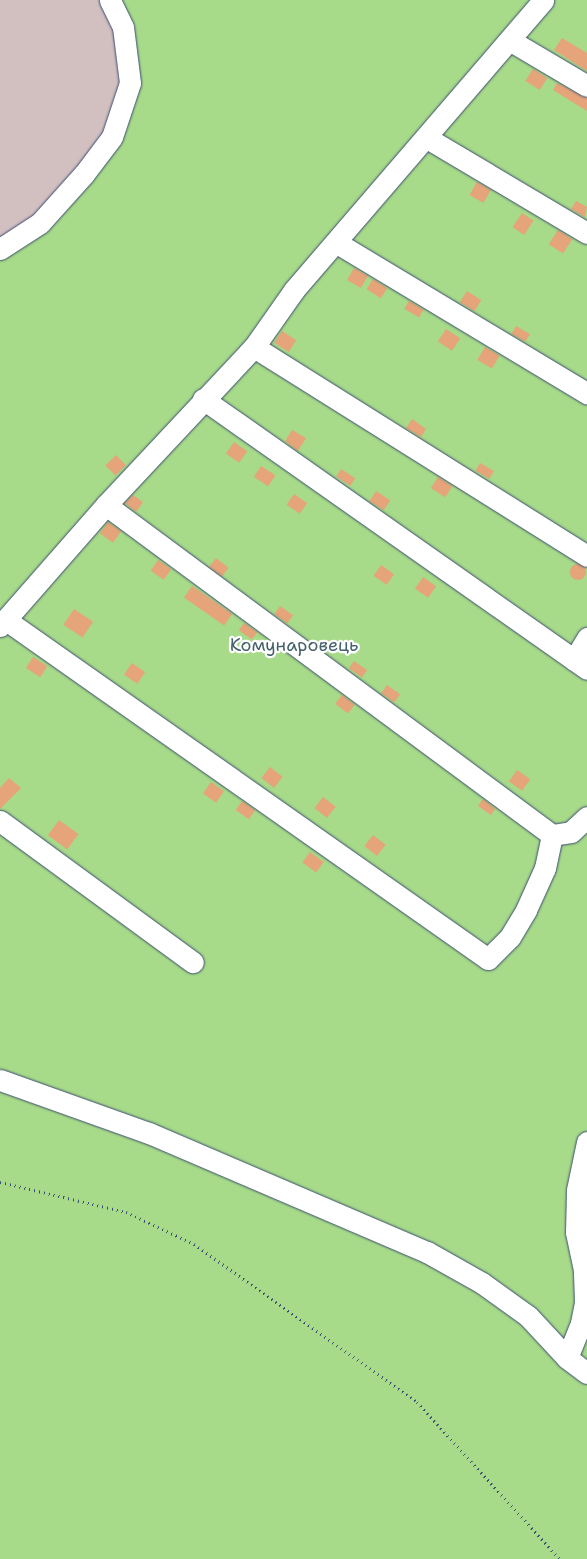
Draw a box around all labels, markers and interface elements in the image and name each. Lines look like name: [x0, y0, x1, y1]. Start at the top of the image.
park label: Комунаровець: [230, 634, 358, 656]

